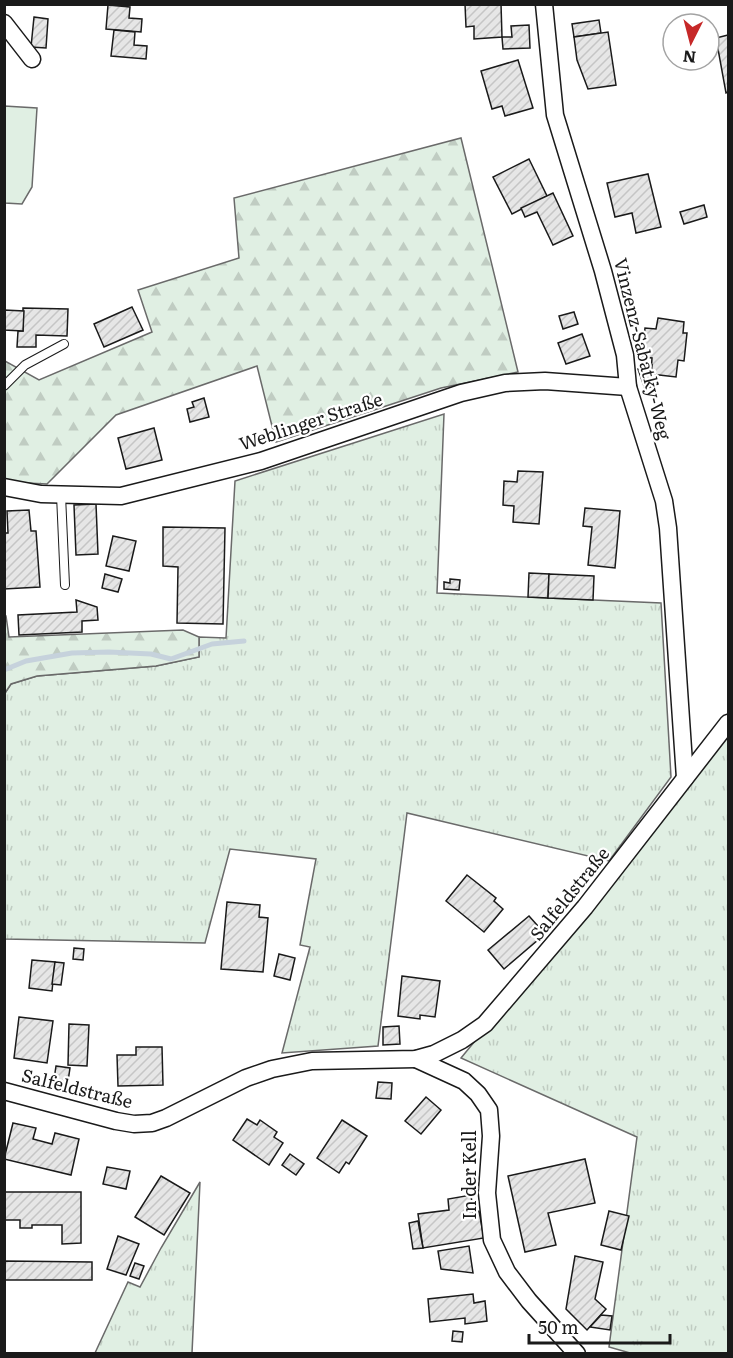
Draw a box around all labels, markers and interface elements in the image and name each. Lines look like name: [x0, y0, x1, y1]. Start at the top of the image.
north arrow: [661, 12, 721, 72]
text: N: [681, 45, 697, 71]
street label: Vinzenz-Sabatky-Weg: [608, 255, 679, 443]
street label: Weblinger Straße: [235, 385, 386, 457]
street label: Salfeldstraße: [523, 840, 615, 946]
street label: Salfeldstraße: [19, 1061, 136, 1114]
street label: In der Kell: [455, 1130, 482, 1220]
scale bar: [529, 1307, 670, 1345]
text: 50 m: [538, 1313, 579, 1340]

